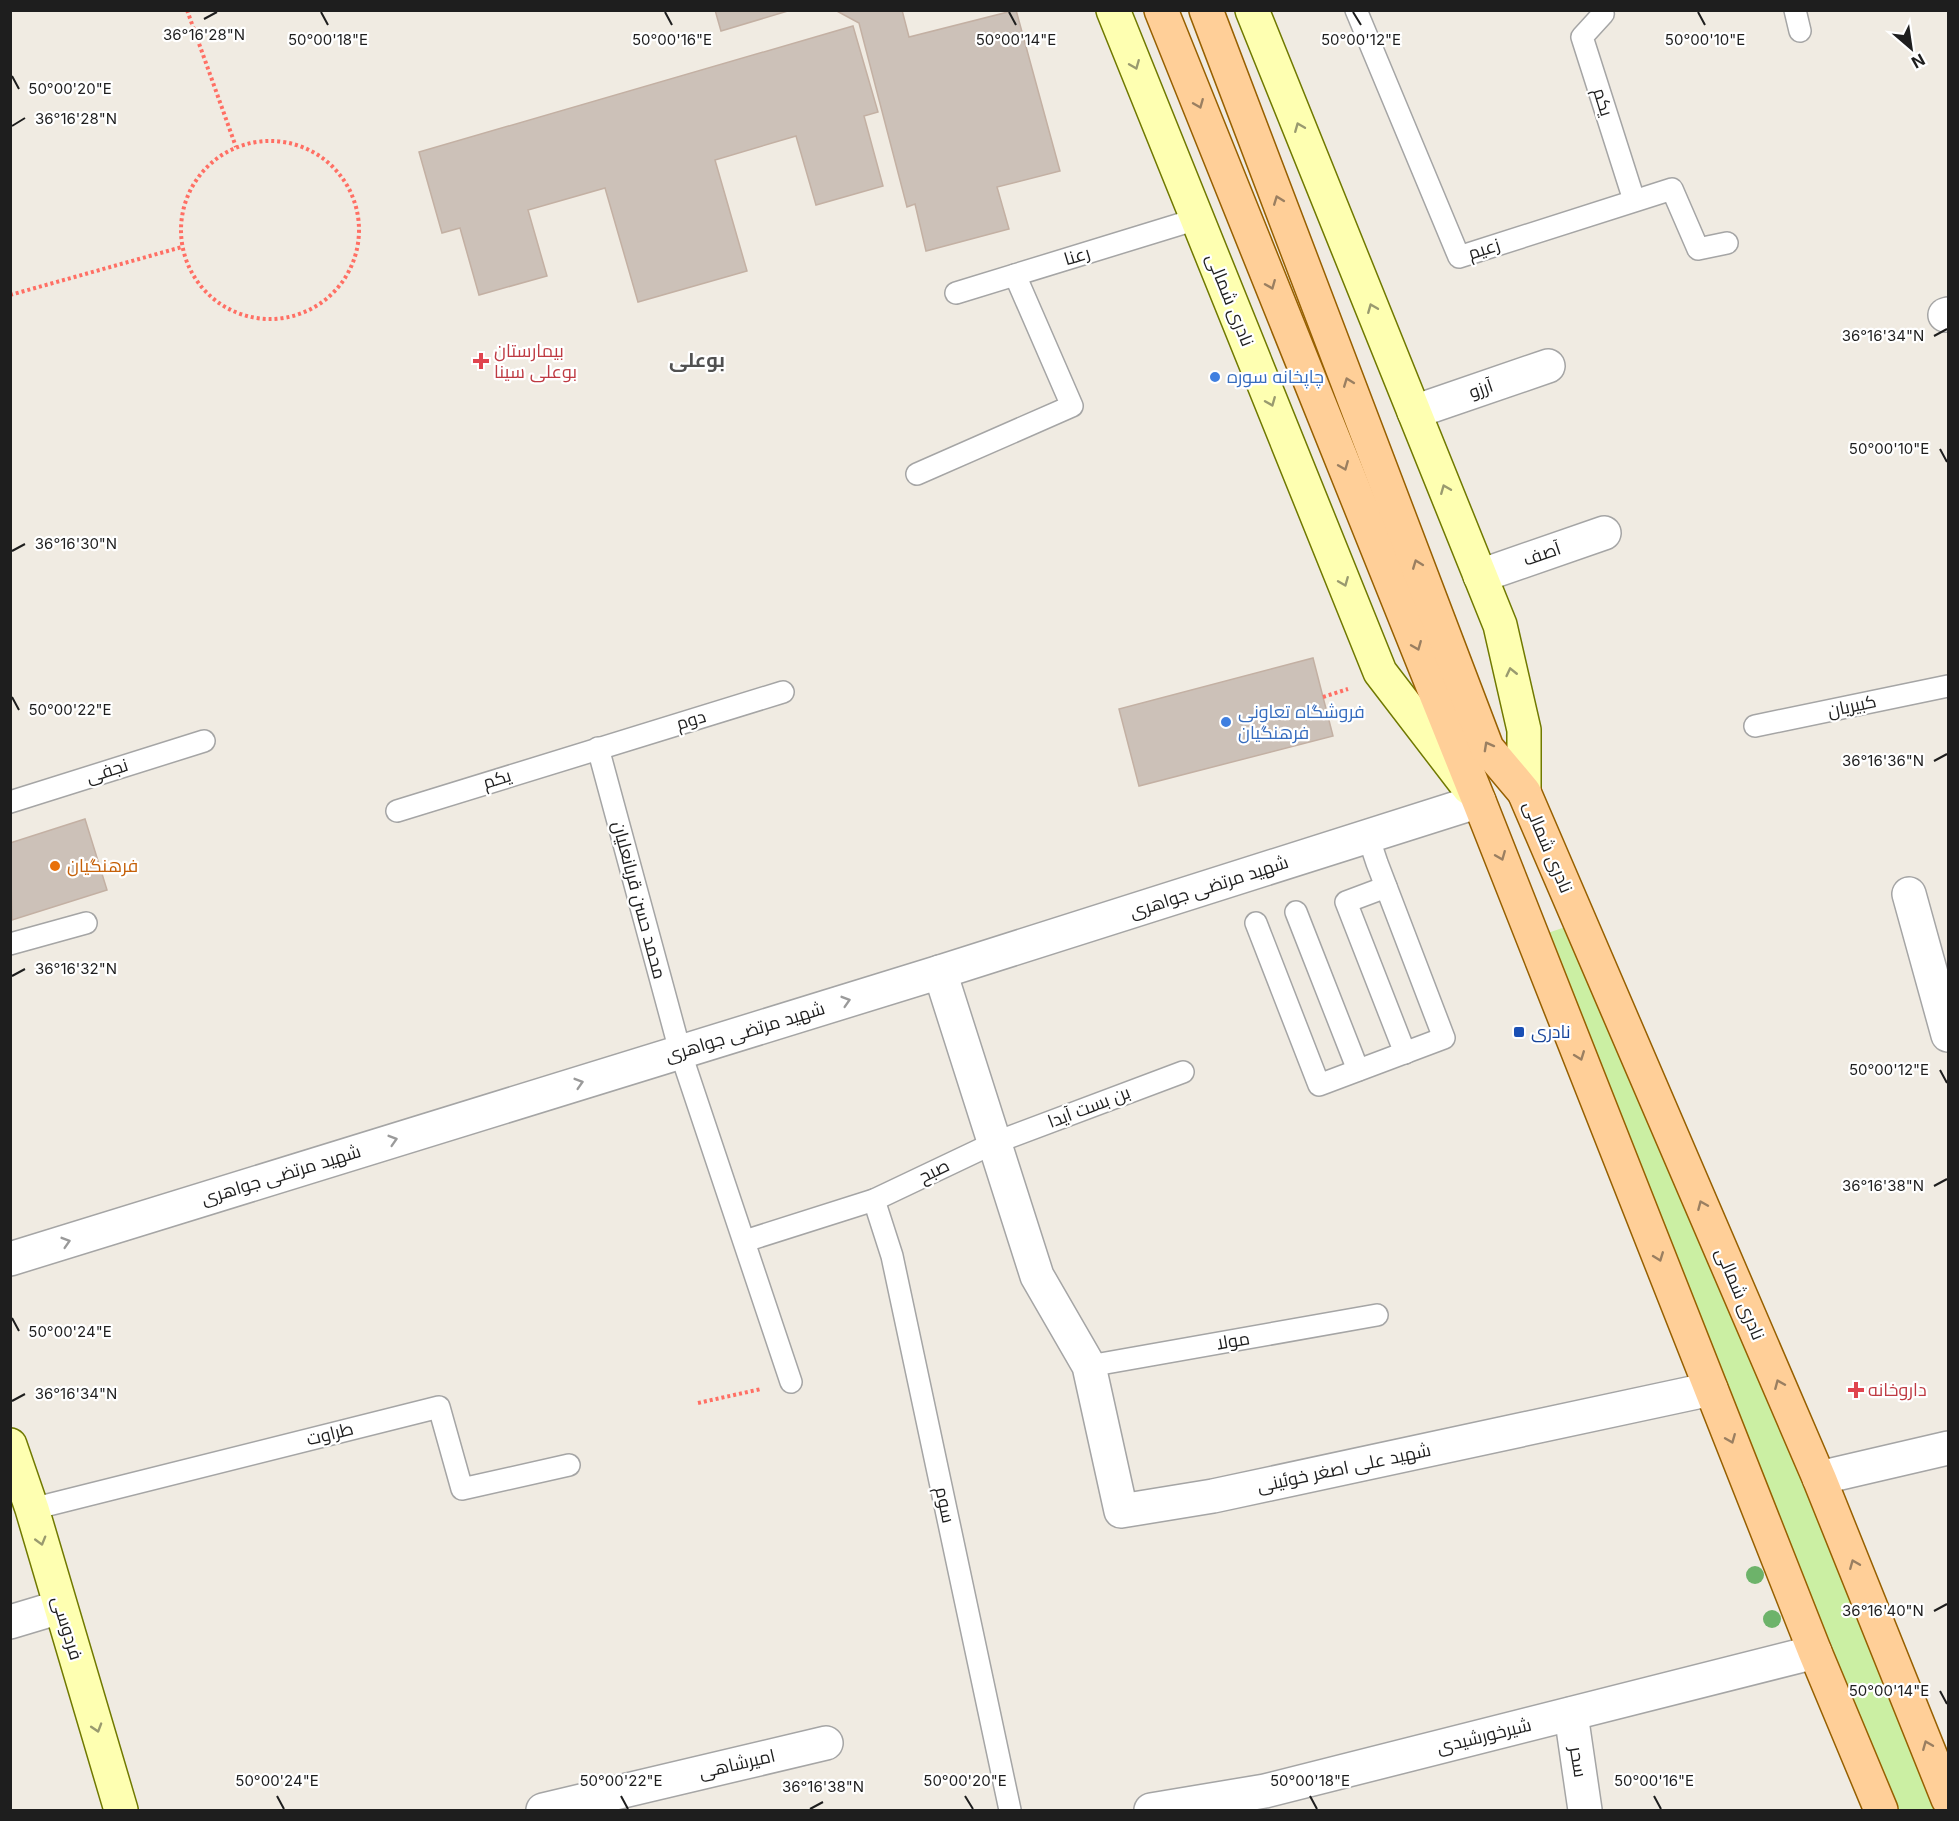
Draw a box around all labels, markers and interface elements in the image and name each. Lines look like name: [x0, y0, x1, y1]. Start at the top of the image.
north arrow: [1881, 18, 1941, 78]
text: 36°16'28"N: [163, 25, 245, 44]
text: 50°00'18"E: [288, 30, 368, 49]
text: 50°00'16"E: [632, 30, 712, 49]
text: 50°00'14"E: [976, 30, 1056, 49]
text: 50°00'12"E: [1321, 30, 1401, 49]
text: 50°00'10"E: [1665, 30, 1745, 49]
text: N: [1908, 49, 1928, 73]
one-way arrow: [1128, 59, 1140, 70]
text: 50°00'20"E: [28, 79, 112, 98]
street label: یکم: [1587, 85, 1618, 119]
one-way arrow: [1192, 97, 1204, 108]
text: 36°16'28"N: [35, 109, 117, 128]
one-way arrow: [1294, 122, 1306, 133]
one-way arrow: [1273, 195, 1285, 206]
street label: زعیم: [1465, 234, 1503, 265]
street label: رعنا: [1061, 242, 1093, 270]
street label: نادری شمالی: [1201, 250, 1259, 350]
one-way arrow: [1264, 279, 1277, 289]
one-way arrow: [1367, 303, 1379, 314]
text: 36°16'34"N: [1842, 326, 1924, 345]
place label: بیمارستان بوعلی سینا: [494, 340, 577, 383]
district label: بوعلی: [669, 348, 725, 372]
marker: بیمارستان بوعلی سینا: [472, 352, 490, 370]
place label: چاپخانه سوره: [1227, 366, 1324, 389]
marker: چاپخانه سوره: [1208, 370, 1222, 384]
street label: آرزو: [1466, 375, 1496, 403]
one-way arrow: [1343, 377, 1355, 388]
one-way arrow: [1264, 395, 1276, 406]
text: 50°00'10"E: [1849, 439, 1929, 458]
one-way arrow: [1337, 459, 1349, 470]
one-way arrow: [1440, 484, 1452, 495]
text: 36°16'30"N: [35, 534, 117, 553]
street label: آصف: [1520, 537, 1564, 570]
one-way arrow: [1412, 559, 1425, 570]
one-way arrow: [1337, 576, 1349, 587]
one-way arrow: [1410, 640, 1422, 651]
one-way arrow: [1505, 667, 1518, 677]
street label: کبیریان: [1826, 690, 1878, 722]
text: 50°00'22"E: [28, 700, 112, 719]
place label: فروشگاه تعاونی فرهنگیان: [1238, 701, 1365, 744]
street label: دوم: [674, 705, 709, 736]
marker: فروشگاه تعاونی فرهنگیان: [1219, 715, 1233, 729]
one-way arrow: [1484, 742, 1495, 752]
text: 36°16'36"N: [1842, 751, 1924, 770]
street label: نجفی: [83, 754, 131, 788]
street label: یکم: [480, 764, 514, 795]
street label: نادری شمالی: [1519, 798, 1577, 896]
street label: محمد حسن قربانعلیان: [607, 818, 671, 982]
one-way arrow: [1494, 849, 1506, 860]
street label: شهید مرتضی جواهری: [1127, 851, 1291, 923]
place label: فرهنگیان: [67, 855, 138, 877]
marker: فرهنگیان: [48, 859, 62, 873]
text: 36°16'32"N: [35, 959, 117, 978]
one-way arrow: [840, 996, 851, 1008]
street label: شهید مرتضی جواهری: [662, 997, 828, 1067]
place label: نادری: [1531, 1021, 1571, 1043]
marker: نادری: [1512, 1025, 1526, 1039]
one-way arrow: [1573, 1050, 1585, 1061]
text: 50°00'12"E: [1849, 1060, 1929, 1079]
one-way arrow: [573, 1078, 584, 1090]
street label: بن بست آیدا: [1045, 1081, 1133, 1133]
one-way arrow: [387, 1135, 398, 1148]
street label: شهید مرتضی جواهری: [198, 1140, 364, 1210]
street label: صبح: [915, 1154, 953, 1189]
text: 36°16'38"N: [1842, 1176, 1924, 1195]
one-way arrow: [1697, 1200, 1709, 1211]
one-way arrow: [60, 1237, 71, 1249]
street label: نادری شمالی: [1711, 1245, 1769, 1343]
one-way arrow: [1652, 1251, 1664, 1262]
text: 50°00'24"E: [28, 1322, 112, 1341]
street label: مولا: [1215, 1327, 1251, 1355]
one-way arrow: [1774, 1379, 1786, 1390]
place label: داروخانه: [1868, 1379, 1927, 1401]
marker: داروخانه: [1849, 1383, 1863, 1397]
text: 36°16'34"N: [35, 1384, 117, 1403]
street label: طراوت: [304, 1418, 356, 1450]
one-way arrow: [1724, 1433, 1736, 1444]
street label: شهید علی اصغر خوئینی: [1255, 1439, 1433, 1497]
street label: سوم: [929, 1485, 960, 1525]
one-way arrow: [34, 1535, 46, 1546]
one-way arrow: [1848, 1559, 1861, 1570]
street label: فردوسی: [47, 1593, 87, 1663]
text: 36°16'40"N: [1842, 1601, 1924, 1620]
text: 50°00'14"E: [1849, 1681, 1929, 1700]
street label: شیرخورشیدی: [1434, 1714, 1534, 1758]
one-way arrow: [90, 1722, 102, 1733]
one-way arrow: [1922, 1740, 1934, 1751]
street label: سحر: [1565, 1744, 1591, 1779]
street label: امیرشاهی: [697, 1745, 777, 1783]
text: 50°00'24"E: [235, 1771, 319, 1790]
text: 50°00'22"E: [579, 1771, 663, 1790]
text: 50°00'20"E: [923, 1771, 1007, 1790]
text: 50°00'18"E: [1270, 1771, 1350, 1790]
text: 50°00'16"E: [1614, 1771, 1694, 1790]
text: 36°16'38"N: [782, 1777, 864, 1796]

